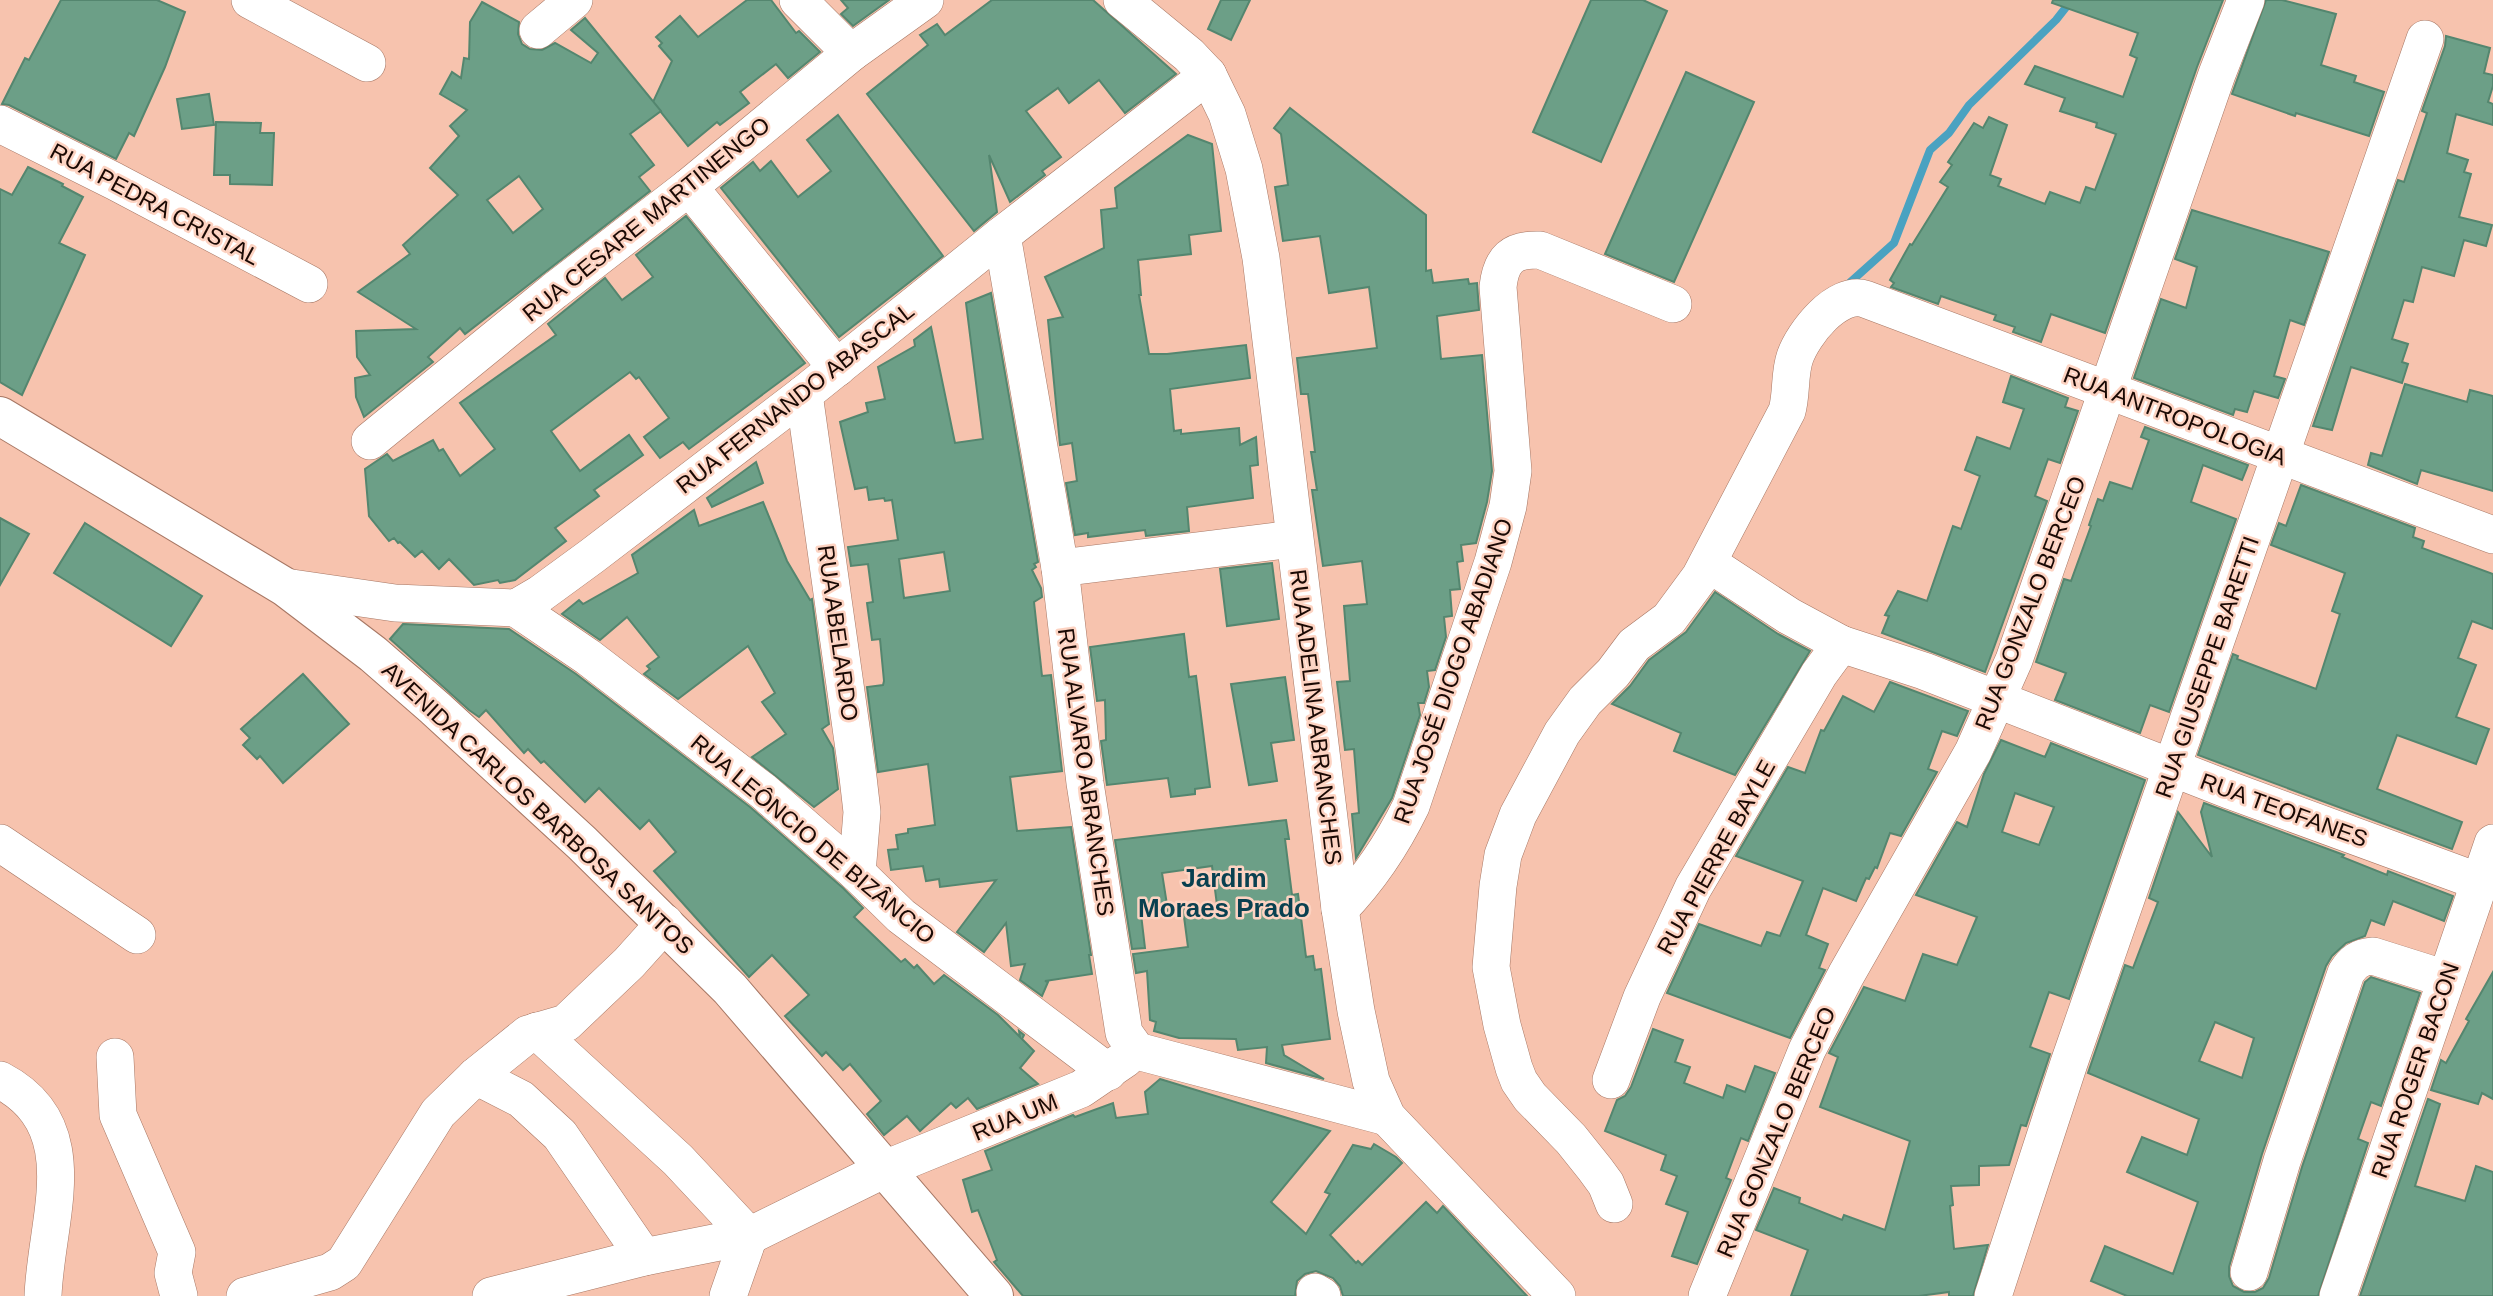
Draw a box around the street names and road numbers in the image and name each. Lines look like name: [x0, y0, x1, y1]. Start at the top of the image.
street label: RUA CESARE MARTINENGO: [517, 111, 775, 327]
street label: RUA PEDRA CRISTAL: [46, 138, 264, 270]
street label: RUA FERNANDO ABASCAL: [671, 297, 919, 499]
street label: RUA ANTROPOLOGIA: [2060, 361, 2291, 471]
street label: RUA GONZALO BERCEO: [1970, 472, 2090, 734]
street label: RUA JOSÉ DIOGO ABADIANO: [1388, 515, 1518, 827]
street label: RUA GIUSEPPE BARETTI: [2150, 533, 2264, 801]
street label: RUA ABELARDO: [813, 543, 863, 723]
street label: RUA ADELINA ABRANCHES: [1285, 568, 1347, 866]
street label: RUA ALVARO ABRANCHES: [1053, 626, 1119, 918]
street label: AVENIDA CARLOS BARBOSA SANTOS: [377, 657, 699, 959]
street label: RUA LEÔNCIO DE BIZÂNCIO: [686, 728, 941, 949]
street label: RUA PIERRE BAYLE: [1652, 755, 1780, 959]
street label: RUA TEOFANES: [2197, 768, 2371, 852]
street label: RUA ROGER BACON: [2366, 959, 2464, 1181]
street label: RUA GONZALO BERCEO: [1711, 1003, 1841, 1261]
street label: RUA UM: [969, 1088, 1061, 1146]

